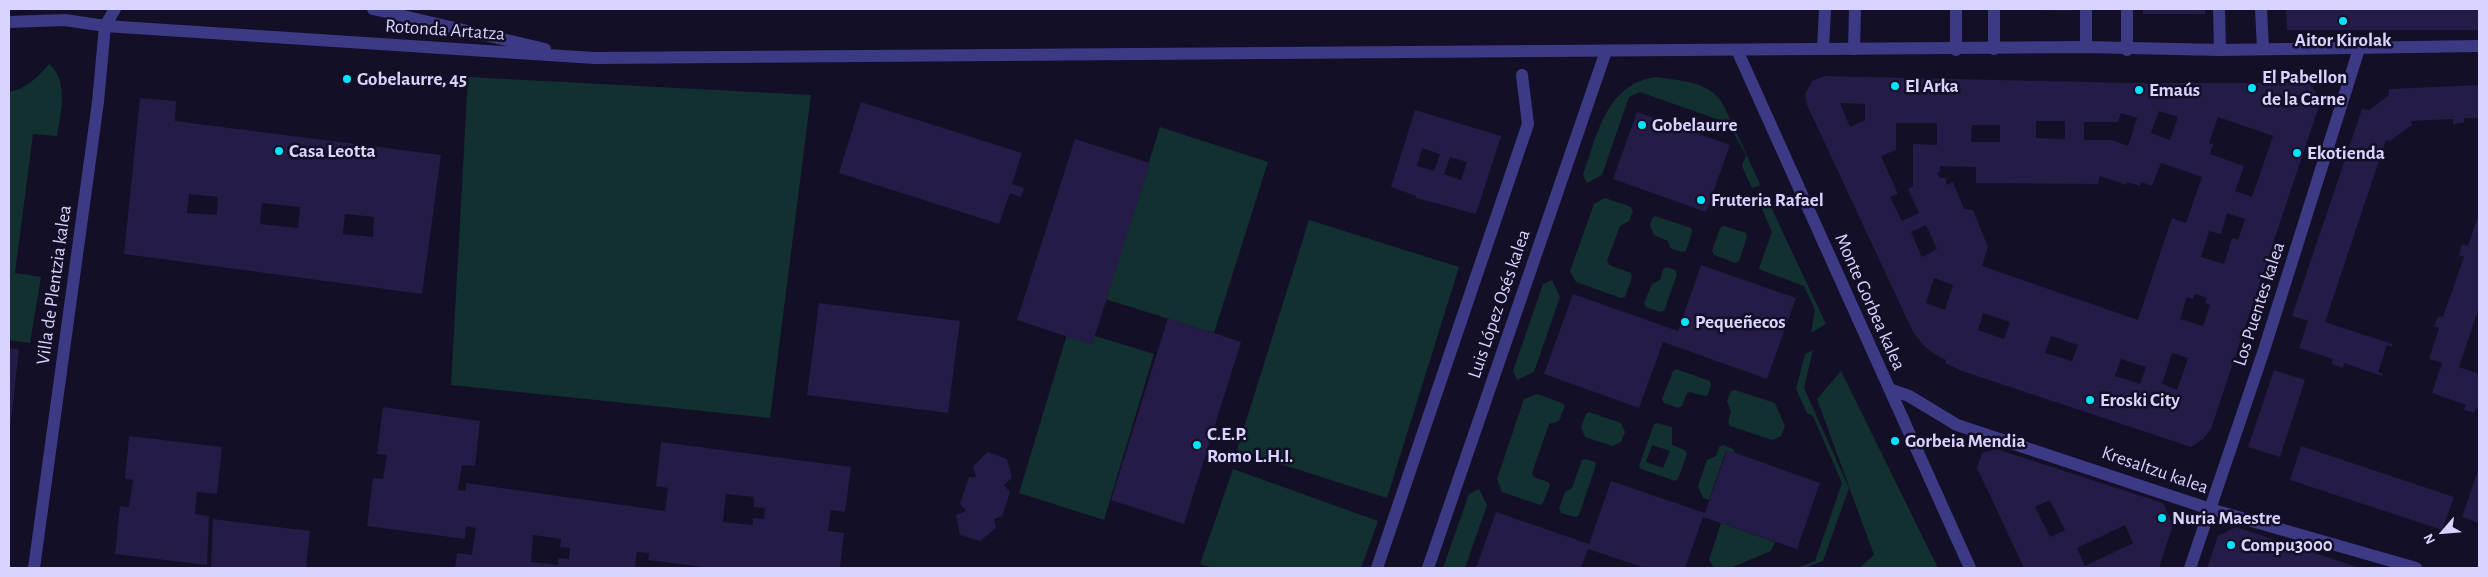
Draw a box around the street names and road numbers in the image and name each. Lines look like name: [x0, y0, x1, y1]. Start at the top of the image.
street label: Rotonda Artatza: [384, 14, 506, 46]
street label: Villa de Plentzia kalea: [31, 204, 77, 366]
street label: Luis López Osés kalea: [1463, 227, 1535, 381]
street label: Monte Gorbea kalea: [1830, 230, 1910, 374]
street label: Los Puentes kalea: [2228, 239, 2290, 369]
street label: Kresaltzu kalea: [2099, 441, 2211, 499]

